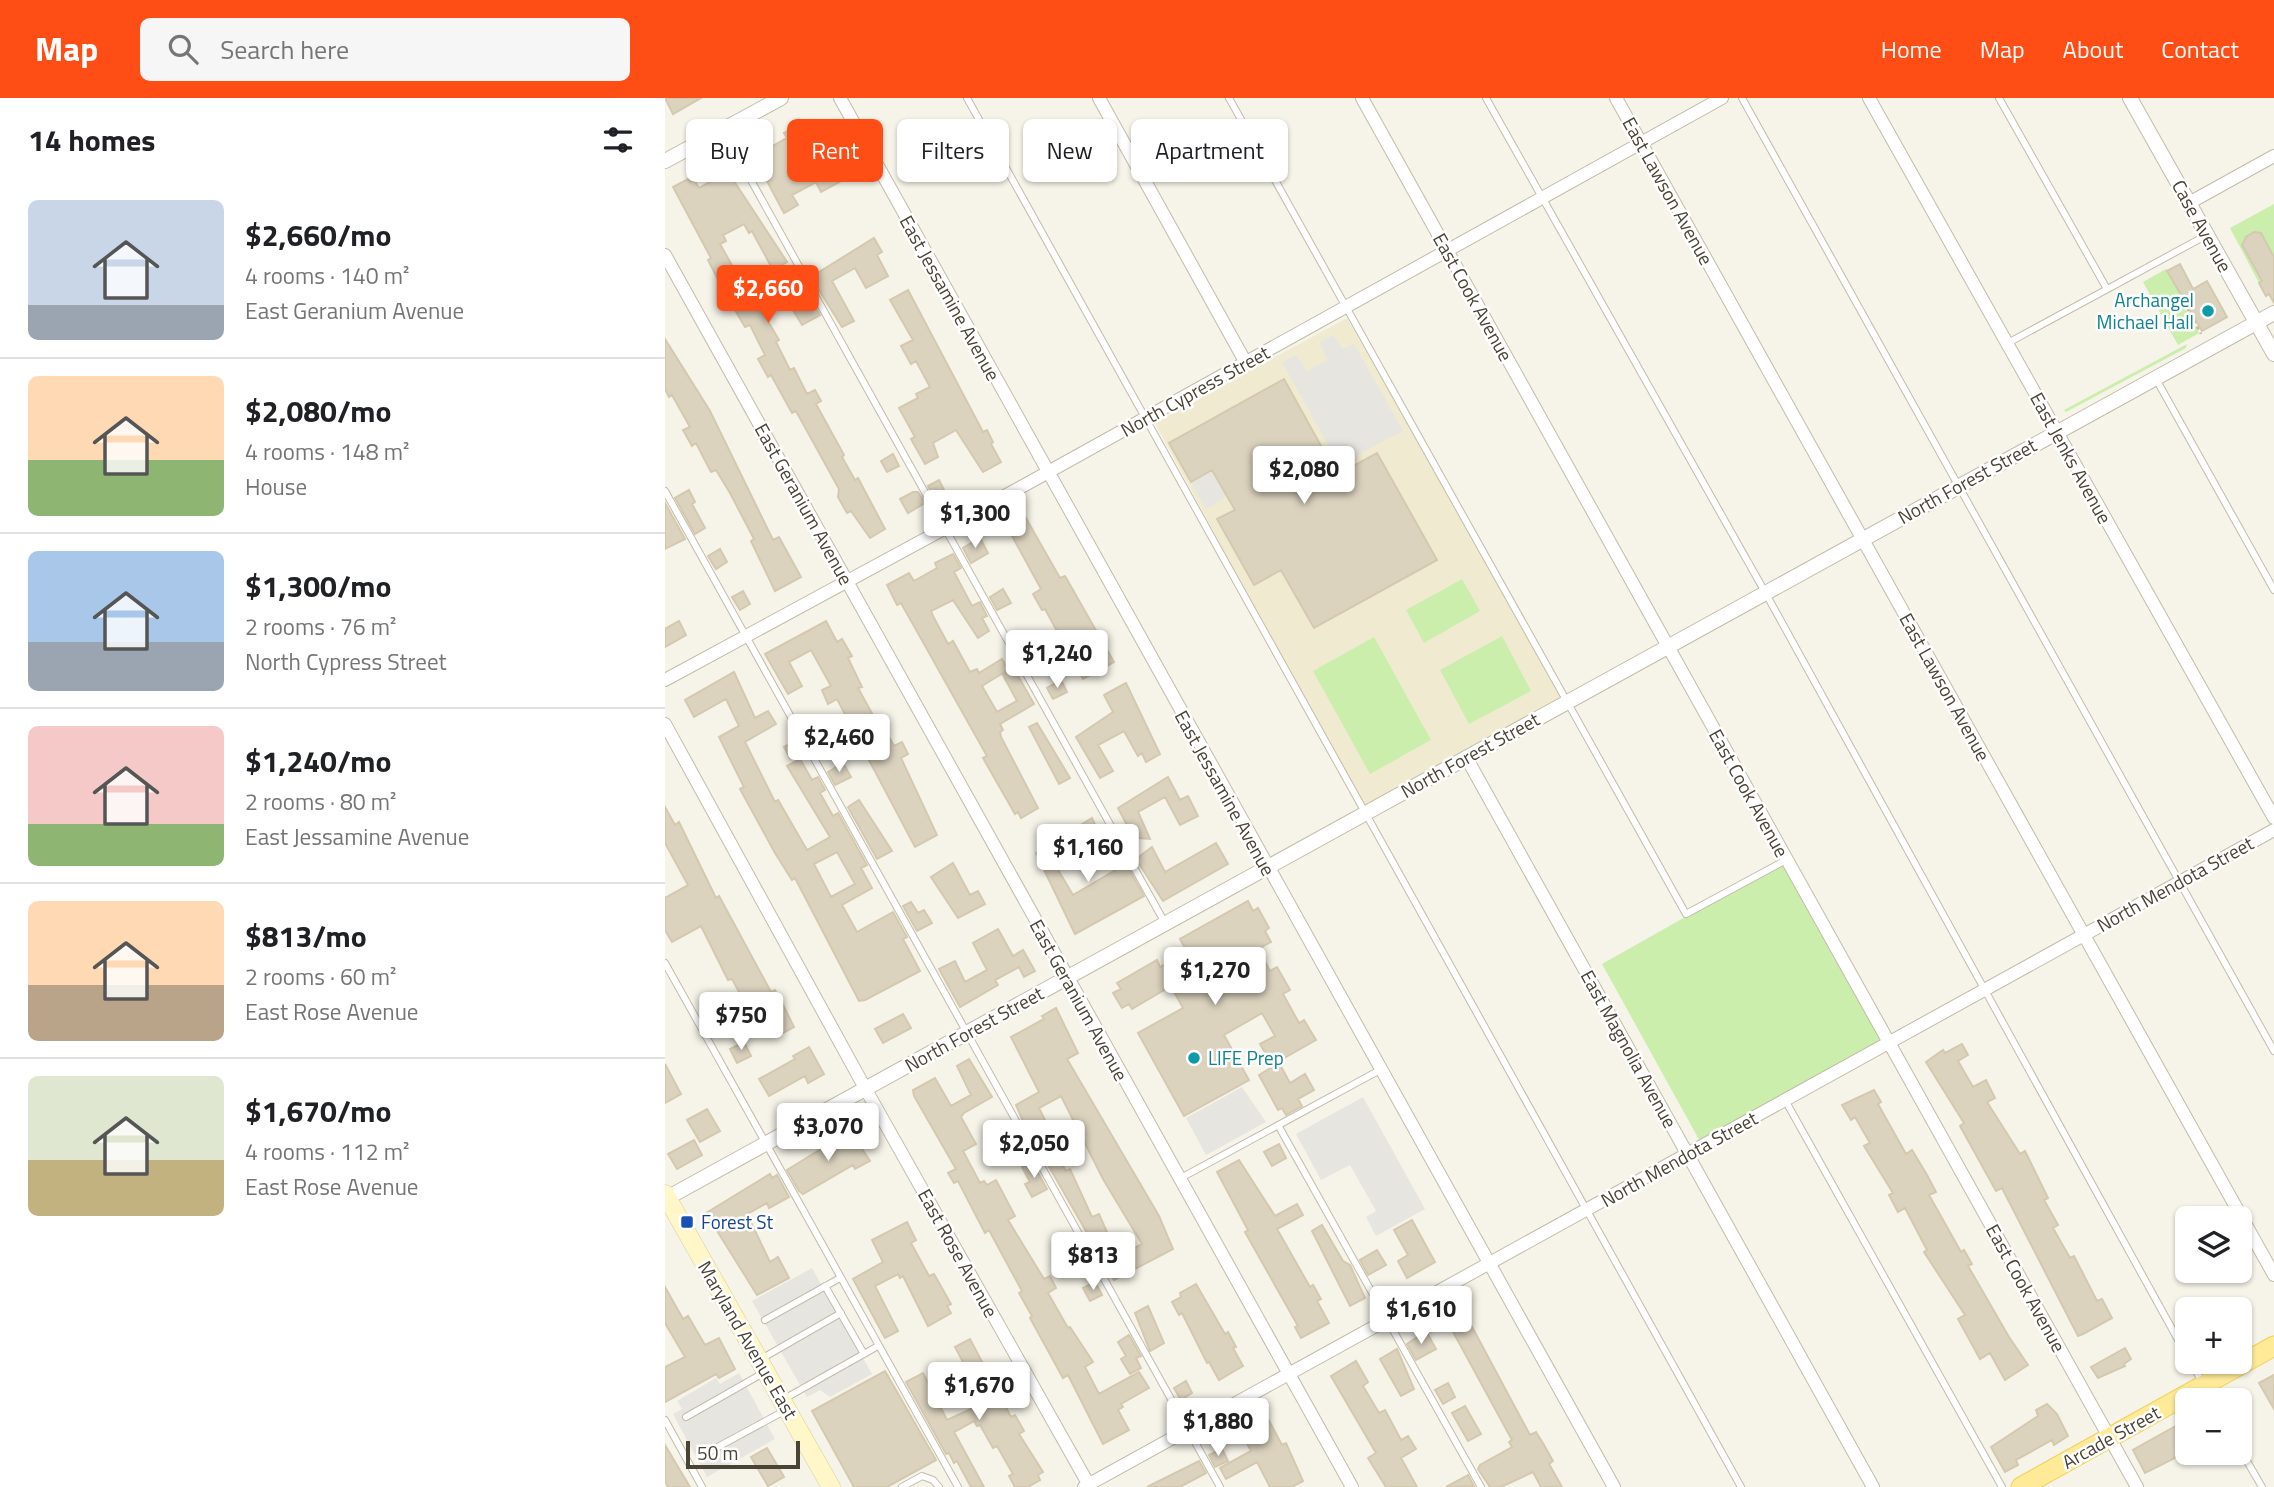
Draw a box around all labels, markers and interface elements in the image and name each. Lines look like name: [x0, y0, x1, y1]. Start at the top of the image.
search box: [140, 18, 630, 81]
text: Map: [35, 24, 98, 74]
icon: search: [164, 30, 202, 68]
text: Search here: [220, 30, 349, 69]
text: Home: [1881, 31, 1942, 67]
text: Map: [1980, 31, 2025, 67]
text: About: [2063, 31, 2123, 67]
text: Contact: [2161, 31, 2239, 67]
street label: East Lawson Avenue: [1616, 111, 1721, 270]
text: 14 homes: [28, 117, 155, 163]
chip: Buy: [686, 119, 773, 182]
chip: Rent: [787, 119, 883, 182]
chip: Filters: [897, 119, 1009, 182]
chip: New: [1023, 119, 1117, 182]
chip: Apartment: [1131, 119, 1288, 182]
icon: filters: [599, 121, 637, 159]
street label: Case Avenue: [2165, 174, 2240, 277]
street label: East Jessamine Avenue: [893, 210, 1008, 386]
text: $2,660/mo: [245, 212, 391, 258]
street label: East Cook Avenue: [1426, 227, 1521, 366]
icon: home: [84, 228, 168, 312]
text: 4 rooms · 140 m²: [245, 258, 409, 293]
pin: $2,660: [711, 266, 825, 325]
text: $2,660: [733, 270, 803, 305]
place label: Archangel Michael Hall: [2097, 285, 2194, 336]
text: East Geranium Avenue: [245, 293, 464, 328]
marker: Archangel Michael Hall: [2200, 303, 2216, 319]
street label: North Cypress Street: [1115, 337, 1275, 444]
street label: East Jenks Avenue: [2023, 387, 2120, 529]
text: $2,080/mo: [245, 388, 391, 434]
icon: home: [84, 404, 168, 488]
street label: East Geranium Avenue: [748, 418, 861, 590]
street label: North Forest Street: [1892, 430, 2042, 531]
text: 4 rooms · 148 m²: [245, 434, 409, 469]
pin: $2,080: [1247, 446, 1361, 506]
text: $2,080: [1269, 451, 1339, 486]
text: House: [245, 469, 307, 504]
pin: $1,300: [918, 490, 1032, 550]
text: $1,300: [940, 495, 1010, 530]
text: $1,300/mo: [245, 563, 391, 609]
icon: home: [84, 579, 168, 663]
street label: East Lawson Avenue: [1893, 607, 1998, 766]
text: 2 rooms · 76 m²: [245, 609, 396, 644]
pin: $1,240: [1000, 630, 1114, 690]
text: $1,240: [1022, 635, 1092, 670]
text: North Cypress Street: [245, 644, 447, 679]
street label: North Forest Street: [1395, 704, 1545, 805]
street label: East Jessamine Avenue: [1168, 705, 1283, 881]
pin: $2,460: [782, 714, 896, 774]
text: $2,460: [804, 719, 874, 754]
street label: East Cook Avenue: [1702, 723, 1797, 862]
text: $1,240/mo: [245, 738, 391, 784]
icon: home: [84, 754, 168, 838]
text: 2 rooms · 80 m²: [245, 784, 396, 819]
text: East Jessamine Avenue: [245, 819, 469, 854]
pin: $1,160: [1031, 824, 1145, 884]
street label: North Mendota Street: [2091, 828, 2259, 939]
text: $1,160: [1053, 829, 1123, 864]
text: $813/mo: [245, 913, 367, 959]
street label: East Geranium Avenue: [1023, 914, 1136, 1086]
icon: home: [84, 929, 168, 1013]
pin: $1,270: [1158, 948, 1272, 1007]
text: $1,270: [1180, 952, 1250, 987]
text: 2 rooms · 60 m²: [245, 959, 396, 994]
street label: East Magnolia Avenue: [1574, 964, 1685, 1133]
street label: North Forest Street: [899, 978, 1049, 1079]
pin: $750: [700, 992, 782, 1052]
text: East Rose Avenue: [245, 994, 419, 1029]
text: $750: [715, 997, 767, 1032]
place label: LIFE Prep: [1208, 1043, 1284, 1072]
marker: LIFE Prep: [1186, 1050, 1202, 1066]
text: $1,670/mo: [245, 1088, 391, 1134]
street label: North Mendota Street: [1595, 1103, 1763, 1214]
icon: home: [84, 1104, 168, 1188]
pin: $3,070: [771, 1104, 885, 1163]
text: $3,070: [793, 1108, 863, 1143]
pin: $2,050: [977, 1121, 1091, 1180]
text: $2,050: [999, 1125, 1069, 1160]
text: 4 rooms · 112 m²: [245, 1134, 409, 1169]
text: East Rose Avenue: [245, 1169, 419, 1204]
street label: East Rose Avenue: [911, 1183, 1006, 1322]
map controls: [2175, 1206, 2252, 1465]
button: layers: [2175, 1206, 2252, 1283]
place label: Forest St: [701, 1207, 773, 1236]
marker: Forest St: [679, 1214, 695, 1230]
street label: East Cook Avenue: [1979, 1218, 2074, 1357]
pin: $813: [1052, 1232, 1134, 1292]
text: $813: [1067, 1237, 1119, 1272]
street label: Maryland Avenue East: [691, 1255, 806, 1425]
pin: $1,610: [1364, 1286, 1478, 1346]
text: $1,610: [1386, 1291, 1456, 1326]
button: +: [2175, 1297, 2252, 1374]
pin: $1,670: [922, 1362, 1036, 1422]
text: $1,670: [944, 1367, 1014, 1402]
button: −: [2175, 1388, 2252, 1465]
street label: Arcade Street: [2056, 1397, 2165, 1476]
pin: $1,880: [1161, 1398, 1275, 1458]
text: $1,880: [1183, 1403, 1253, 1438]
scale bar: [686, 1438, 800, 1470]
text: 50 m: [697, 1438, 738, 1467]

